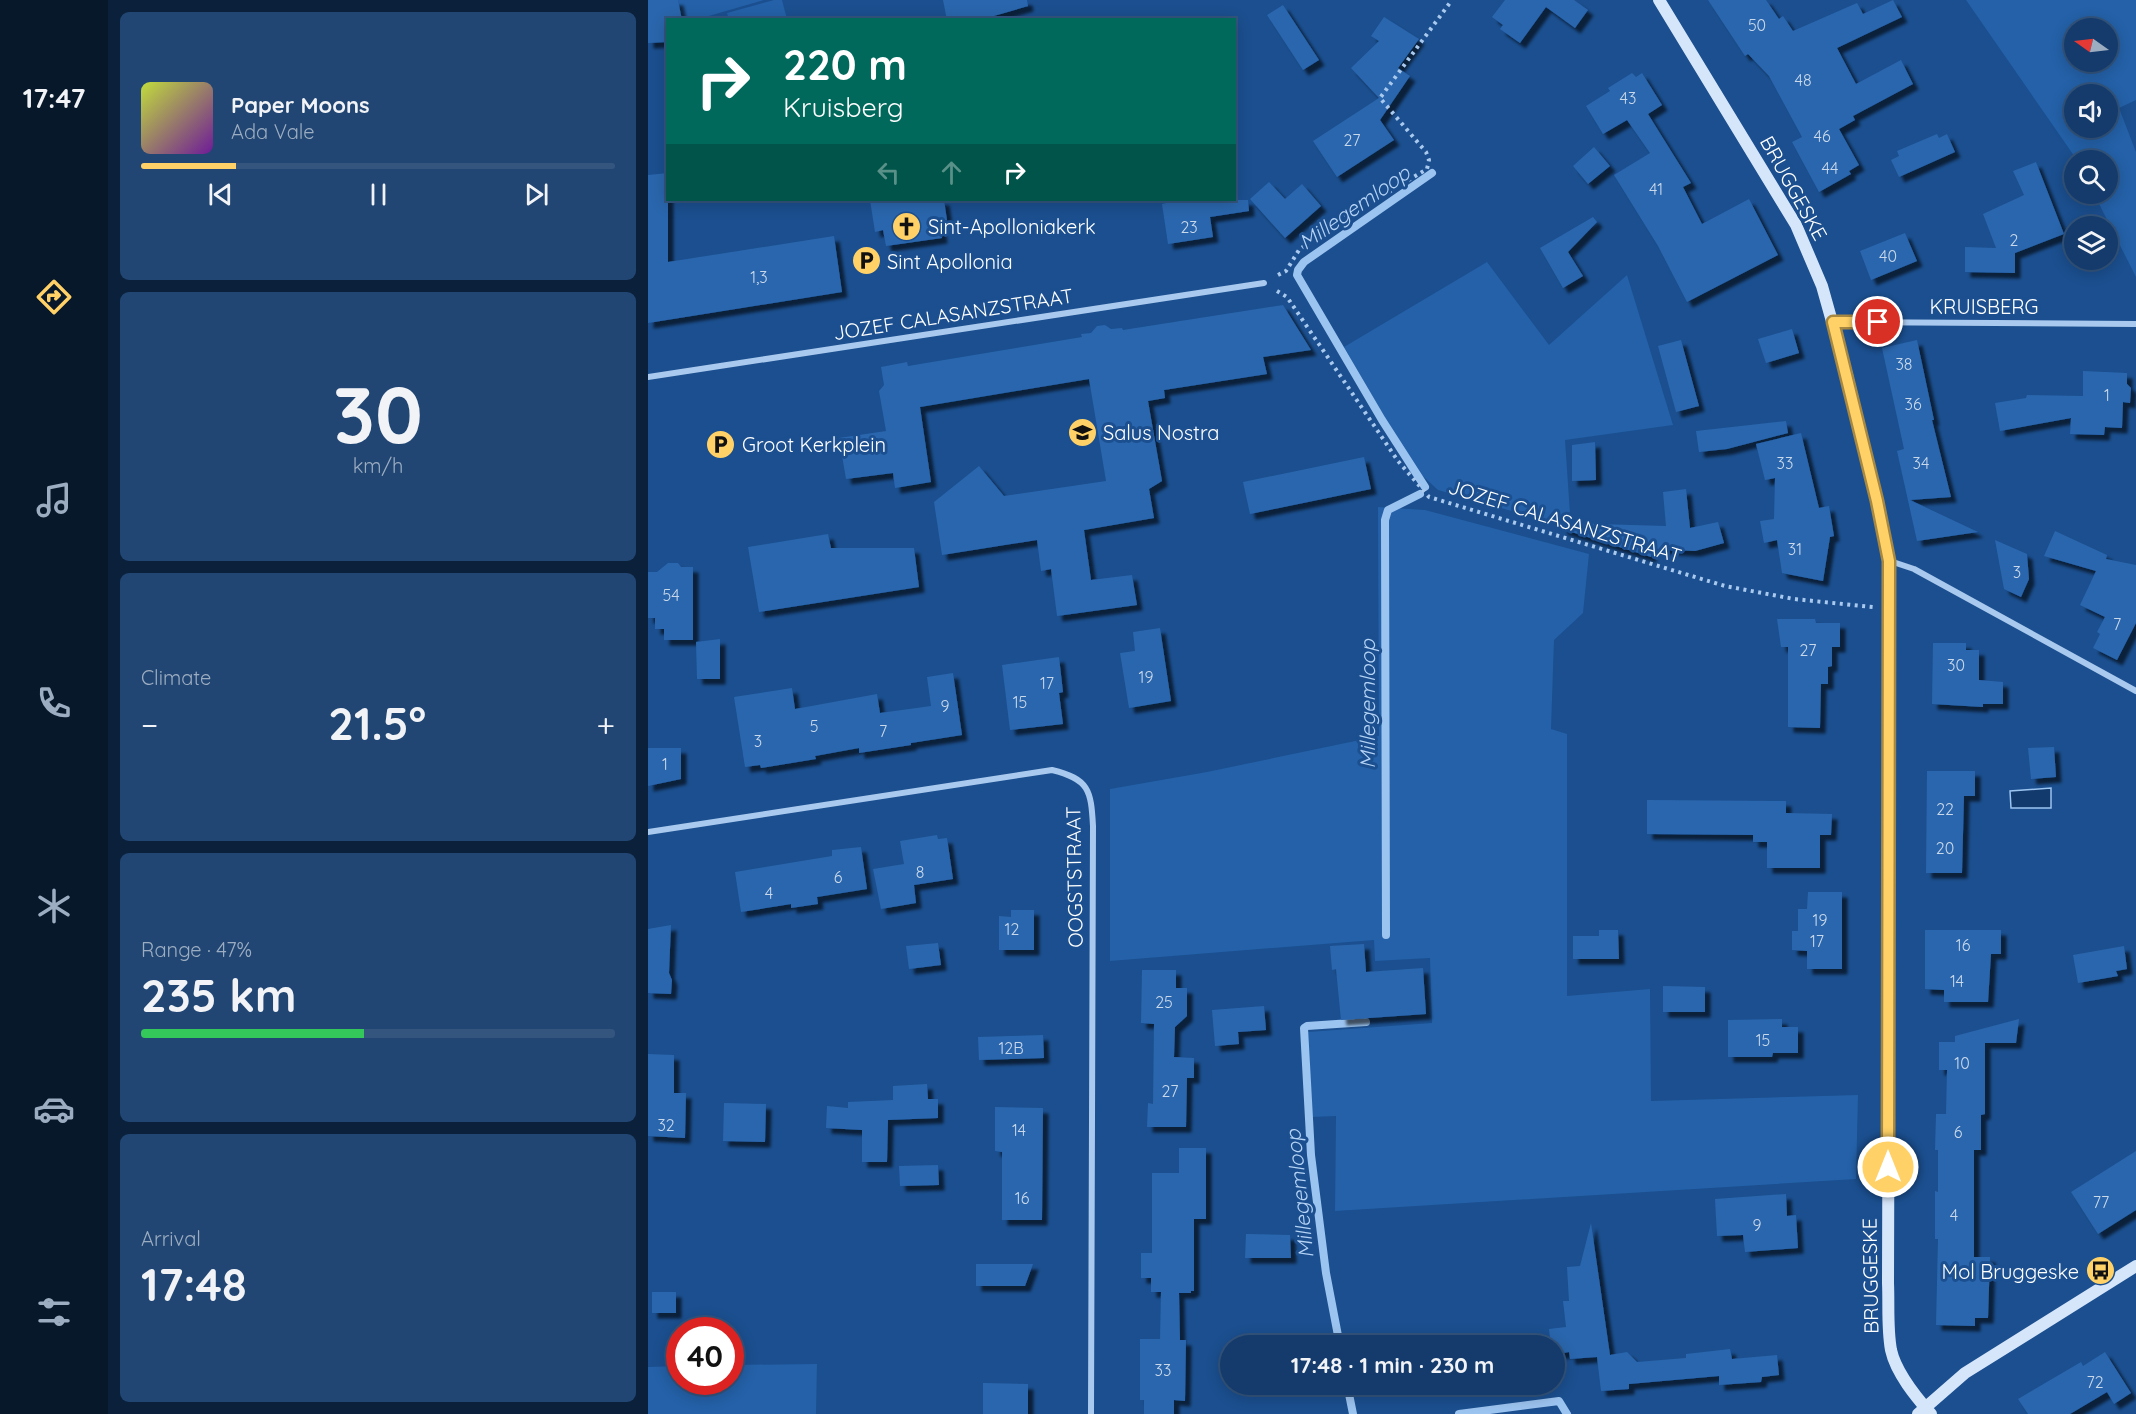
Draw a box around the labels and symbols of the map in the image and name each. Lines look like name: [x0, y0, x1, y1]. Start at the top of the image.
house number: 50: [1748, 15, 1766, 35]
north arrow: [2064, 18, 2118, 72]
house number: 48: [1794, 70, 1812, 90]
house number: 43: [1620, 88, 1636, 108]
house number: 46: [1813, 126, 1831, 146]
house number: 27: [1344, 130, 1360, 150]
street label: BRUGGESKE: [1755, 131, 1833, 245]
water label: Millegemloop: [1294, 158, 1416, 255]
house number: 44: [1822, 158, 1838, 178]
house number: 41: [1649, 179, 1663, 199]
church icon: Sint-Apolloniakerk: [891, 210, 923, 242]
place label: Sint-Apolloniakerk: [928, 214, 1096, 239]
house number: 23: [1180, 217, 1198, 237]
house number: 2: [2010, 230, 2019, 250]
parking icon: Sint Apollonia: [850, 245, 882, 277]
house number: 40: [1879, 246, 1897, 266]
place label: Sint Apollonia: [887, 249, 1013, 274]
house number: 1,3: [750, 267, 768, 287]
street label: JOZEF CALASANZSTRAAT: [831, 283, 1075, 345]
street label: KRUISBERG: [1930, 294, 2038, 319]
pin: [1852, 296, 1903, 347]
house number: 38: [1895, 354, 1913, 374]
house number: 1: [2104, 385, 2110, 405]
house number: 36: [1905, 394, 1922, 414]
school or university icon: Salus Nostra: [1066, 416, 1098, 448]
place label: Salus Nostra: [1103, 420, 1219, 445]
parking icon: Groot Kerkplein: [705, 428, 737, 460]
place label: Groot Kerkplein: [742, 432, 886, 457]
house number: 33: [1777, 453, 1793, 473]
house number: 34: [1913, 453, 1929, 473]
street label: JOZEF CALASANZSTRAAT: [1445, 474, 1685, 568]
house number: 31: [1788, 539, 1802, 559]
house number: 3: [2013, 562, 2021, 582]
house number: 54: [662, 585, 680, 605]
house number: 7: [2113, 614, 2121, 634]
water label: Millegemloop: [1354, 638, 1380, 769]
house number: 27: [1800, 640, 1816, 660]
house number: 30: [1947, 655, 1965, 675]
house number: 19: [1139, 667, 1153, 687]
house number: 17: [1040, 673, 1054, 693]
house number: 15: [1013, 692, 1027, 712]
house number: 9: [941, 696, 950, 716]
house number: 5: [810, 716, 818, 736]
house number: 7: [879, 721, 887, 741]
house number: 3: [754, 731, 762, 751]
house number: 1: [662, 754, 668, 774]
house number: 22: [1936, 799, 1954, 819]
street label: OOGSTSTRAAT: [1060, 806, 1088, 948]
house number: 20: [1936, 838, 1954, 858]
house number: 8: [916, 862, 924, 882]
house number: 6: [834, 867, 843, 887]
house number: 4: [765, 883, 773, 903]
house number: 19: [1813, 910, 1827, 930]
house number: 12: [1005, 919, 1020, 939]
house number: 17: [1810, 931, 1824, 951]
house number: 16: [1956, 935, 1971, 955]
house number: 14: [1950, 971, 1964, 991]
house number: 25: [1155, 992, 1173, 1012]
house number: 15: [1756, 1030, 1770, 1050]
house number: 12B: [998, 1038, 1024, 1058]
house number: 10: [1954, 1053, 1970, 1073]
house number: 27: [1162, 1081, 1178, 1101]
house number: 32: [657, 1115, 675, 1135]
house number: 14: [1012, 1120, 1026, 1140]
house number: 6: [1954, 1122, 1963, 1142]
water label: Millegemloop: [1279, 1127, 1319, 1260]
position arrow: [1856, 1135, 1920, 1199]
house number: 16: [1015, 1188, 1030, 1208]
house number: 77: [2093, 1192, 2109, 1212]
house number: 4: [1950, 1205, 1958, 1225]
house number: 9: [1753, 1215, 1762, 1235]
street label: BRUGGESKE: [1856, 1218, 1884, 1334]
bus stop icon: Mol Bruggeske: [2084, 1255, 2116, 1287]
place label: Mol Bruggeske: [1942, 1259, 2079, 1284]
speed limit sign: 40: [666, 1317, 744, 1395]
house number: 33: [1155, 1360, 1171, 1380]
house number: 72: [2086, 1372, 2104, 1392]

